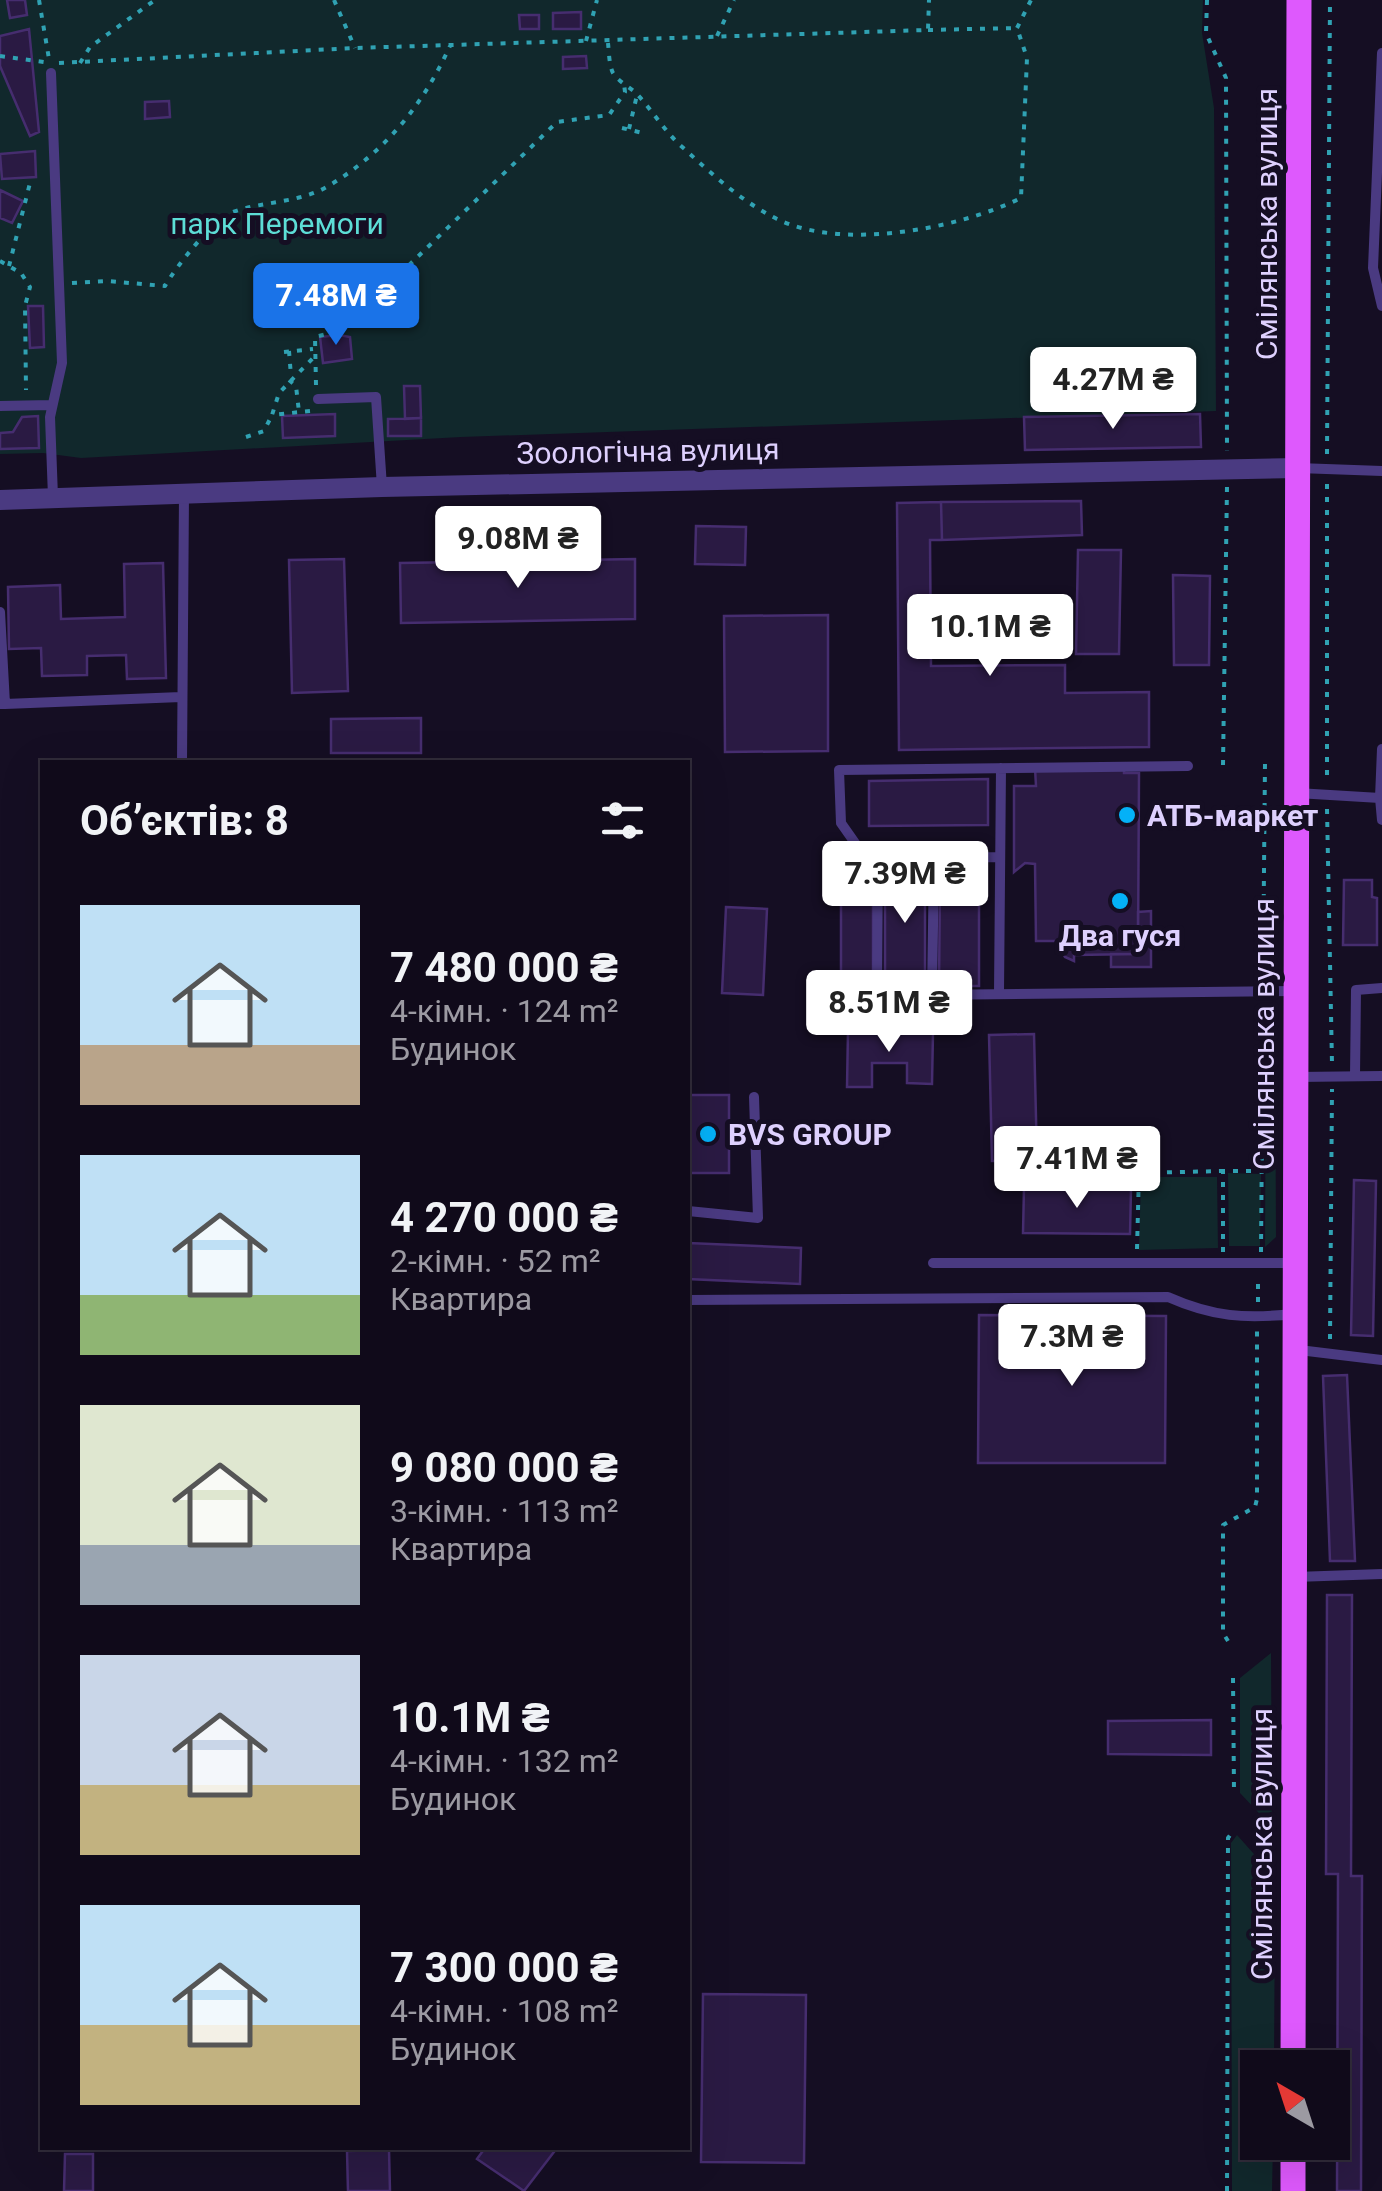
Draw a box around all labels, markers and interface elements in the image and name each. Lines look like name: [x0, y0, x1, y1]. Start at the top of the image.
street label: Смілянська вулиця: [1249, 88, 1284, 360]
park label: парк Перемоги: [170, 206, 384, 241]
pin: 7.48M ₴: [244, 263, 428, 348]
text: 7.48M ₴: [275, 276, 397, 314]
pin: 4.27M ₴: [1021, 347, 1205, 432]
text: 4.27M ₴: [1052, 360, 1174, 398]
street label: Зоологічна вулиця: [516, 431, 780, 471]
pin: 9.08M ₴: [426, 506, 610, 591]
text: 9.08M ₴: [457, 519, 579, 557]
pin: 10.1M ₴: [898, 594, 1082, 679]
text: 10.1M ₴: [929, 607, 1051, 645]
icon: filters: [595, 793, 650, 848]
text: Об’єктів: 8: [80, 796, 289, 845]
place label: АТБ-маркет: [1147, 798, 1318, 833]
marker: АТБ-маркет: [1116, 804, 1138, 826]
pin: 7.39M ₴: [813, 841, 997, 926]
text: 7.39M ₴: [844, 854, 966, 892]
marker: Два гуся: [1109, 890, 1131, 912]
street label: Смілянська вулиця: [1246, 898, 1281, 1170]
place label: Два гуся: [1059, 918, 1181, 953]
text: 7 480 000 ₴: [390, 943, 618, 992]
icon: home: [160, 945, 280, 1065]
pin: 8.51M ₴: [797, 970, 981, 1055]
text: 8.51M ₴: [828, 983, 950, 1021]
text: 4-кімн. · 124 m²: [390, 992, 618, 1030]
text: Будинок: [390, 1030, 516, 1068]
place label: BVS GROUP: [728, 1117, 892, 1152]
marker: BVS GROUP: [697, 1123, 719, 1145]
pin: 7.41M ₴: [985, 1126, 1169, 1211]
text: 7.41M ₴: [1016, 1139, 1138, 1177]
text: 4 270 000 ₴: [390, 1193, 618, 1242]
icon: home: [160, 1195, 280, 1315]
text: 2-кімн. · 52 m²: [390, 1242, 600, 1280]
text: Квартира: [390, 1280, 532, 1318]
pin: 7.3M ₴: [991, 1304, 1153, 1389]
text: 7.3M ₴: [1020, 1317, 1124, 1355]
text: 9 080 000 ₴: [390, 1443, 618, 1492]
icon: home: [160, 1445, 280, 1565]
text: 3-кімн. · 113 m²: [390, 1492, 618, 1530]
text: Квартира: [390, 1530, 532, 1568]
text: 10.1M ₴: [390, 1693, 550, 1742]
icon: home: [160, 1695, 280, 1815]
street label: Смілянська вулиця: [1244, 1708, 1279, 1980]
text: 4-кімн. · 132 m²: [390, 1742, 618, 1780]
text: Будинок: [390, 1780, 516, 1818]
text: 7 300 000 ₴: [390, 1943, 618, 1992]
icon: home: [160, 1945, 280, 2065]
text: 4-кімн. · 108 m²: [390, 1992, 618, 2030]
text: Будинок: [390, 2030, 516, 2068]
north arrow: [1240, 2050, 1350, 2160]
map controls: [1240, 2050, 1350, 2160]

